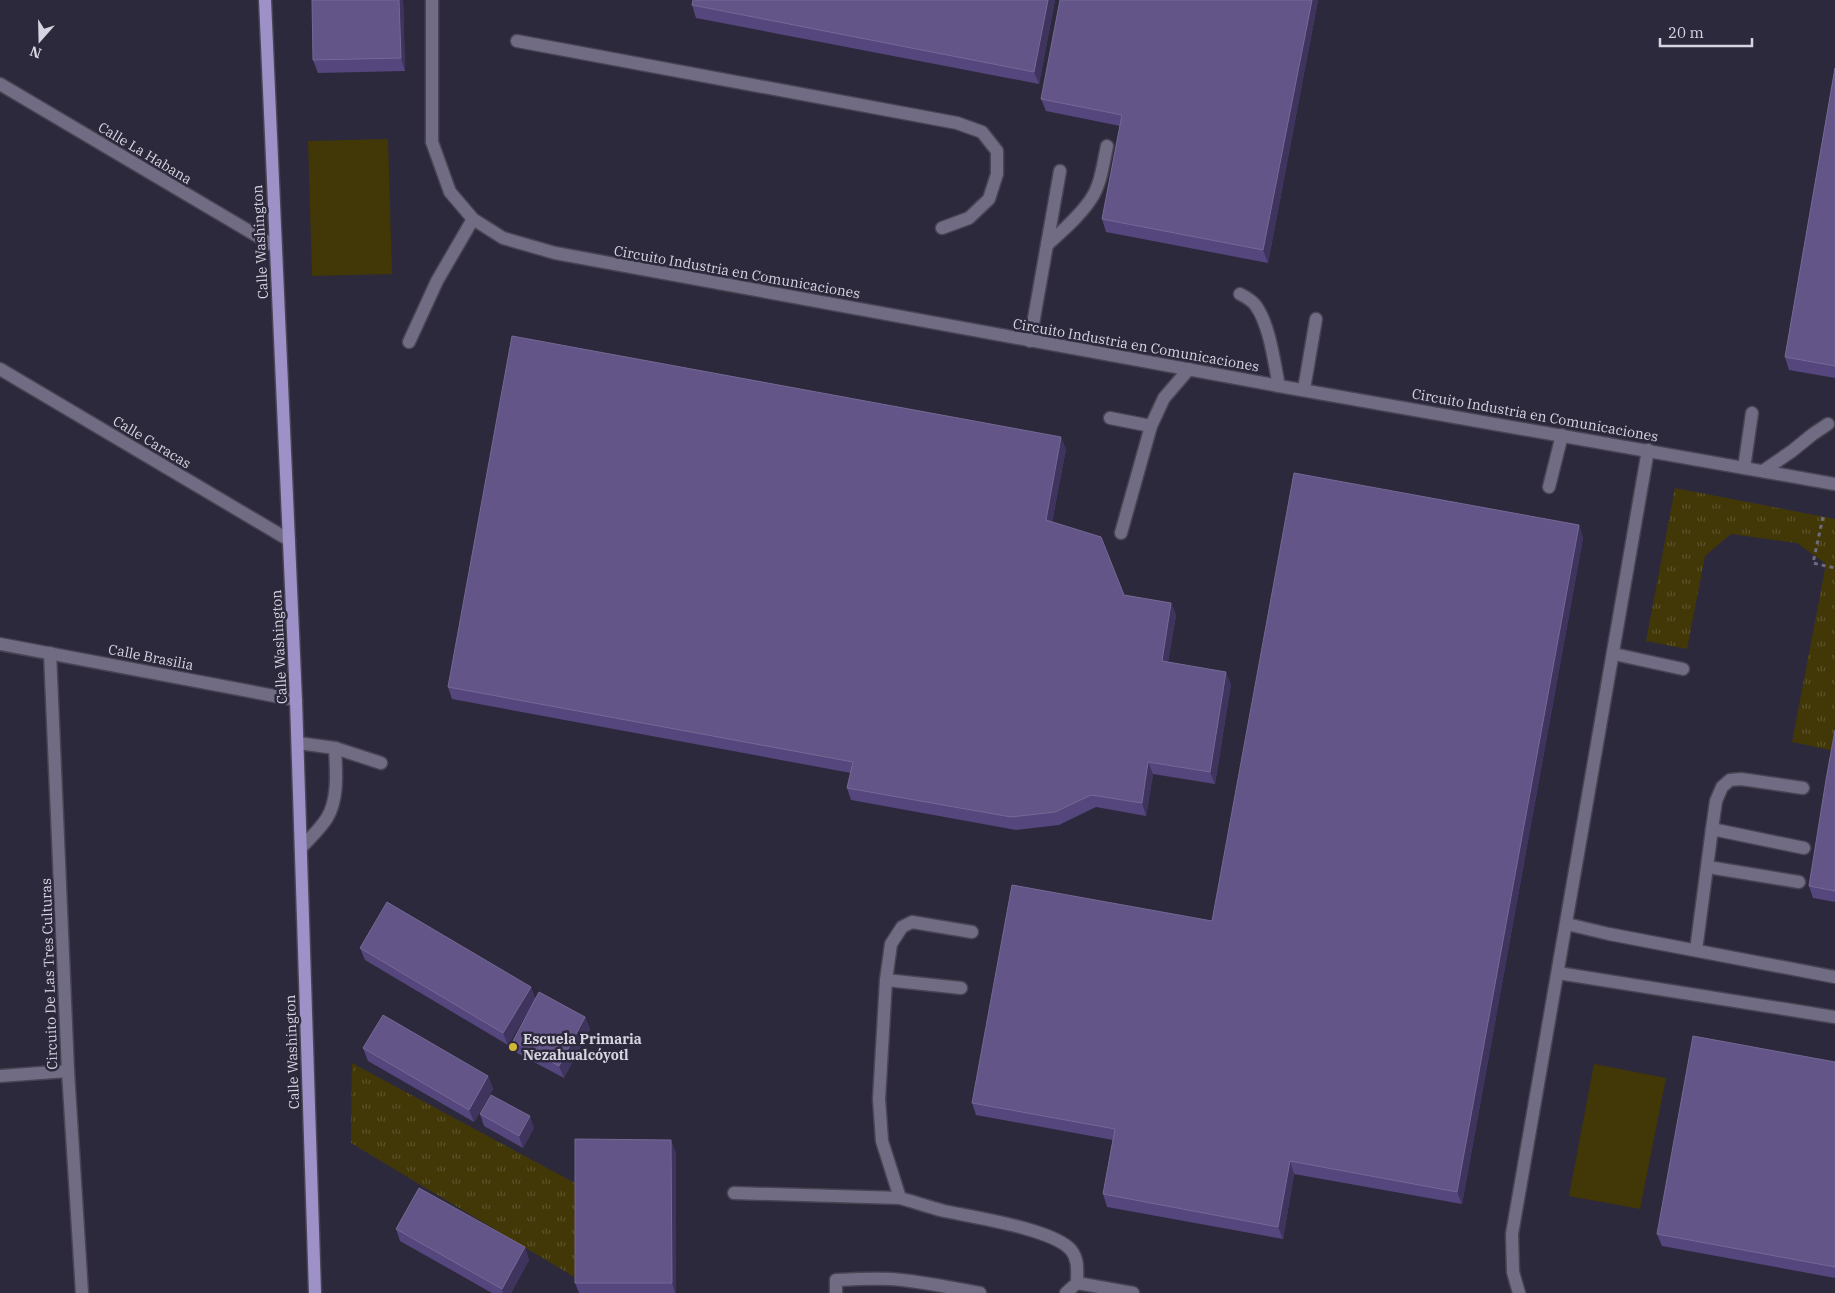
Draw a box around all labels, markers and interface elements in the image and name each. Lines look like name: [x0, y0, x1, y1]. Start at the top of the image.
north arrow: [15, 15, 65, 65]
scale bar: [1660, 15, 1752, 47]
text: 20 m: [1668, 23, 1704, 42]
text: N: [27, 42, 44, 63]
street label: Calle La Habana: [95, 118, 195, 188]
street label: Calle Washington: [248, 184, 272, 300]
street label: Circuito Industria en Comunicaciones: [612, 241, 862, 303]
street label: Circuito Industria en Comunicaciones: [1011, 314, 1261, 376]
street label: Circuito Industria en Comunicaciones: [1410, 384, 1660, 446]
street label: Calle Caracas: [110, 412, 194, 472]
street label: Calle Washington: [267, 589, 291, 705]
street label: Calle Brasilia: [107, 640, 196, 674]
street label: Circuito De Las Tres Culturas: [37, 878, 61, 1070]
street label: Calle Washington: [281, 994, 303, 1109]
place label: Escuela Primaria Nezahualcóyotl: [523, 1030, 642, 1064]
marker: Escuela Primaria Nezahualcóyotl: [507, 1041, 519, 1053]

